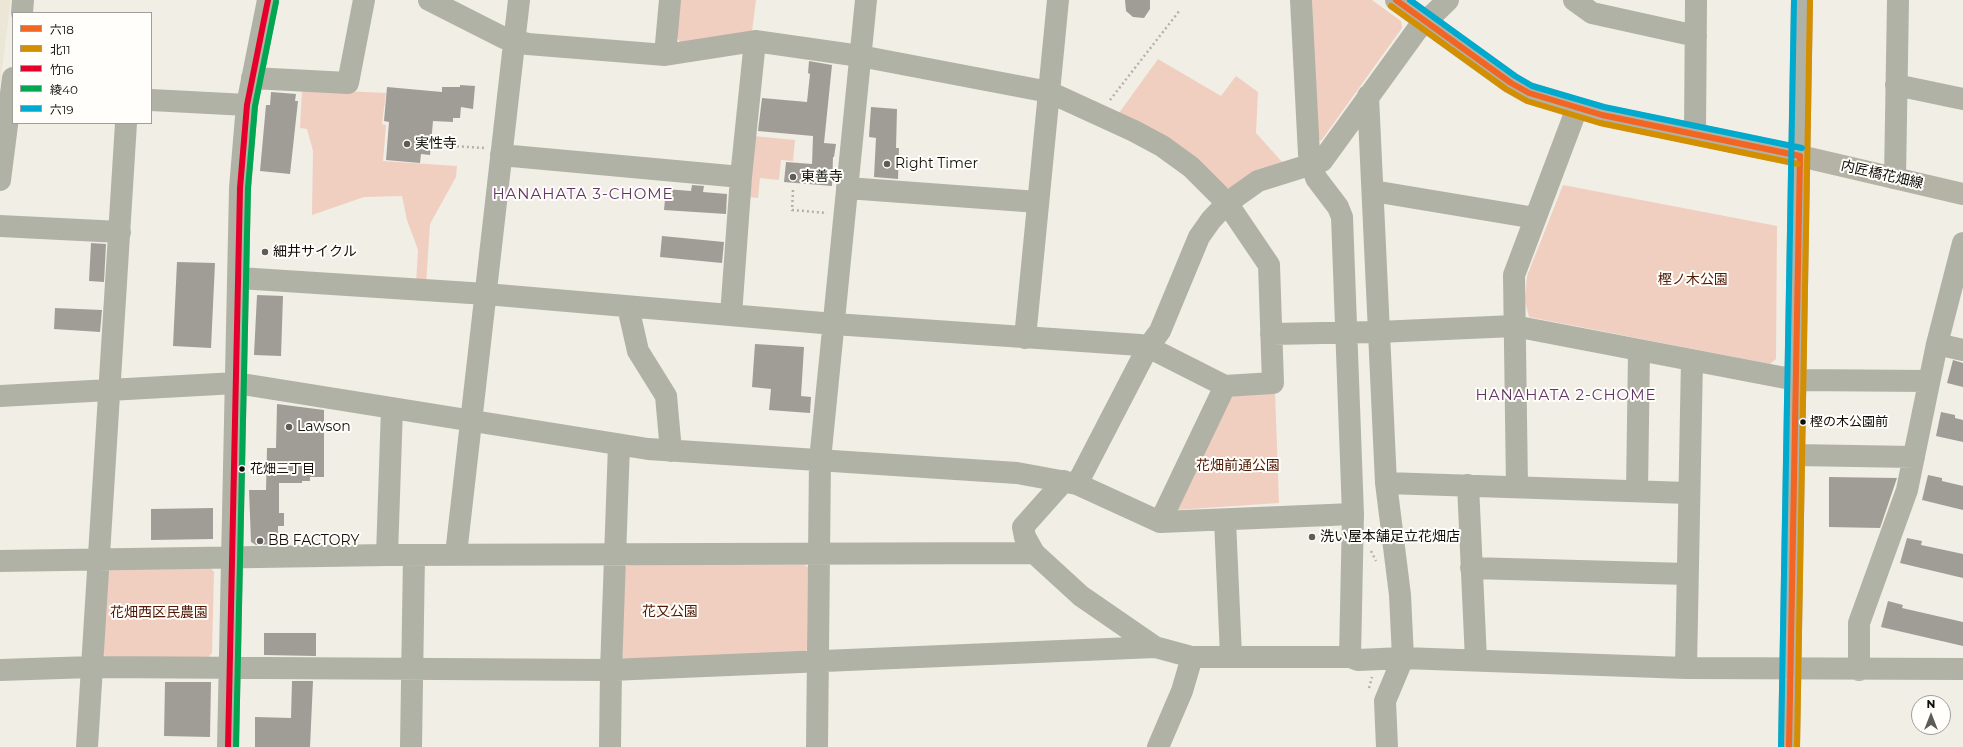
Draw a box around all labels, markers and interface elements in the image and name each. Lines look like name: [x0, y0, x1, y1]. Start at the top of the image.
legend: [12, 12, 152, 124]
text: 六18: [50, 22, 74, 37]
text: 北11: [50, 42, 71, 57]
text: 竹16: [50, 62, 74, 77]
text: 綾40: [50, 82, 78, 97]
text: 六19: [50, 102, 74, 117]
place label: 実性寺: [415, 136, 457, 152]
marker: 実性寺: [402, 139, 412, 149]
place label: Right Timer: [895, 156, 978, 172]
street label: 内匠橋花畑線: [1839, 157, 1925, 193]
marker: Right Timer: [882, 159, 892, 169]
place label: 東善寺: [801, 169, 843, 185]
marker: 東善寺: [788, 172, 798, 182]
district label: HANAHATA 3-CHOME: [492, 186, 674, 204]
place label: 細井サイクル: [273, 244, 357, 260]
marker: 細井サイクル: [260, 247, 270, 257]
park label: 樫ノ木公園: [1658, 272, 1728, 288]
district label: HANAHATA 2-CHOME: [1475, 387, 1657, 405]
place label: 樫の木公園前: [1810, 414, 1888, 430]
marker: 樫の木公園前: [1798, 417, 1808, 427]
place label: Lawson: [297, 419, 351, 435]
marker: Lawson: [284, 422, 294, 432]
park label: 花畑前通公園: [1196, 458, 1280, 474]
place label: 花畑三丁目: [250, 461, 315, 477]
marker: 花畑三丁目: [237, 464, 247, 474]
place label: 洗い屋本舗足立花畑店: [1320, 529, 1460, 545]
marker: 洗い屋本舗足立花畑店: [1307, 532, 1317, 542]
place label: BB FACTORY: [268, 533, 359, 549]
marker: BB FACTORY: [255, 536, 265, 546]
park label: 花又公園: [642, 604, 698, 620]
park label: 花畑西区民農園: [110, 605, 208, 621]
north arrow: [1911, 695, 1951, 735]
text: N: [1927, 697, 1935, 711]

